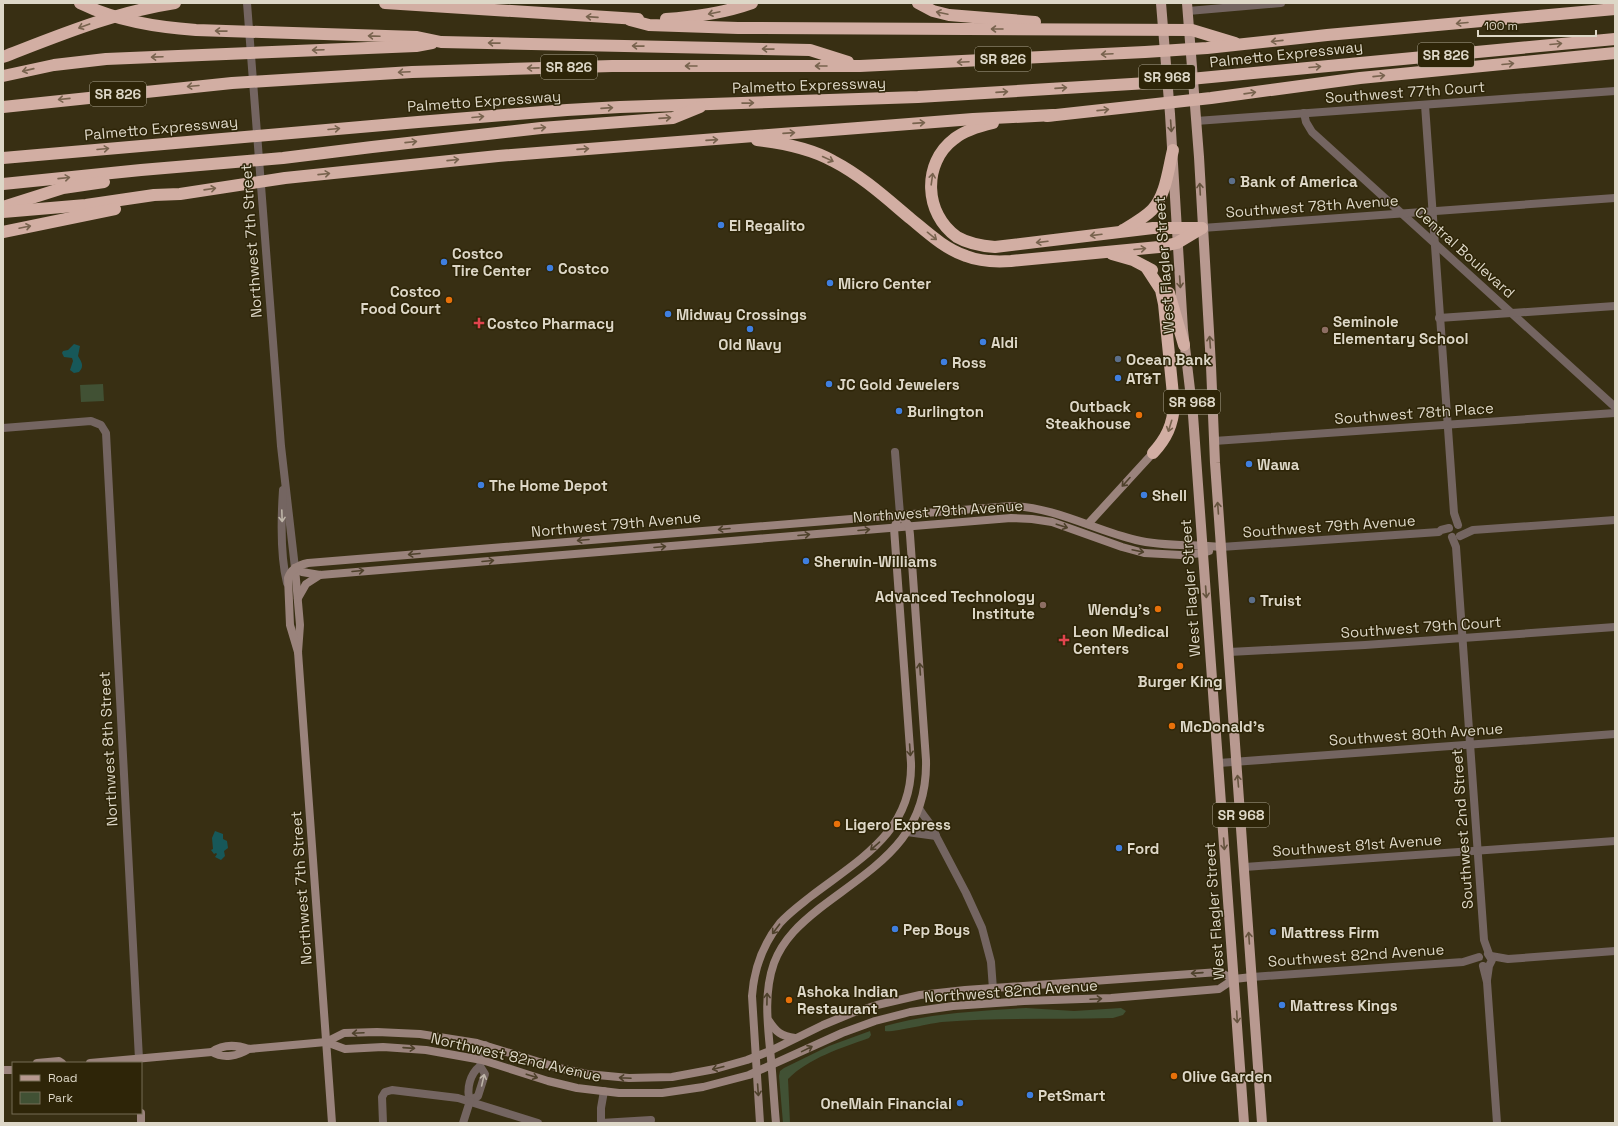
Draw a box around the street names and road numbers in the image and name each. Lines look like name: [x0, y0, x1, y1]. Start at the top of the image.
street label: Palmetto Expressway: [1208, 36, 1364, 72]
road number: SR 826: [1418, 43, 1474, 67]
road number: SR 826: [975, 47, 1031, 71]
road number: SR 826: [541, 55, 597, 79]
road number: SR 968: [1139, 65, 1195, 89]
street label: Palmetto Expressway: [732, 73, 886, 97]
street label: Southwest 77th Court: [1324, 77, 1486, 107]
road number: SR 826: [90, 82, 146, 106]
street label: Palmetto Expressway: [406, 86, 562, 116]
street label: Palmetto Expressway: [83, 112, 239, 144]
street label: Northwest 7th Street: [236, 163, 266, 319]
street label: Southwest 78th Avenue: [1225, 190, 1399, 222]
street label: West Flagler Street: [1150, 195, 1178, 335]
street label: Central Boulevard: [1411, 202, 1519, 302]
road number: SR 968: [1164, 390, 1220, 414]
street label: Southwest 78th Place: [1334, 398, 1494, 428]
street label: Northwest 79th Avenue: [852, 496, 1024, 526]
street label: Northwest 79th Avenue: [530, 507, 702, 541]
street label: Southwest 79th Avenue: [1242, 510, 1416, 542]
street label: West Flagler Street: [1176, 518, 1204, 658]
street label: Southwest 79th Court: [1340, 612, 1502, 642]
street label: Northwest 8th Street: [94, 671, 122, 827]
street label: Southwest 80th Avenue: [1328, 718, 1504, 750]
street label: Southwest 2nd Street: [1447, 748, 1477, 910]
road number: SR 968: [1213, 803, 1269, 827]
street label: Northwest 7th Street: [286, 810, 316, 966]
street label: Southwest 81st Avenue: [1272, 830, 1442, 860]
street label: West Flagler Street: [1200, 841, 1228, 981]
street label: Southwest 82nd Avenue: [1267, 939, 1445, 971]
street label: Northwest 82nd Avenue: [924, 975, 1099, 1007]
street label: Northwest 82nd Avenue: [429, 1028, 603, 1086]

